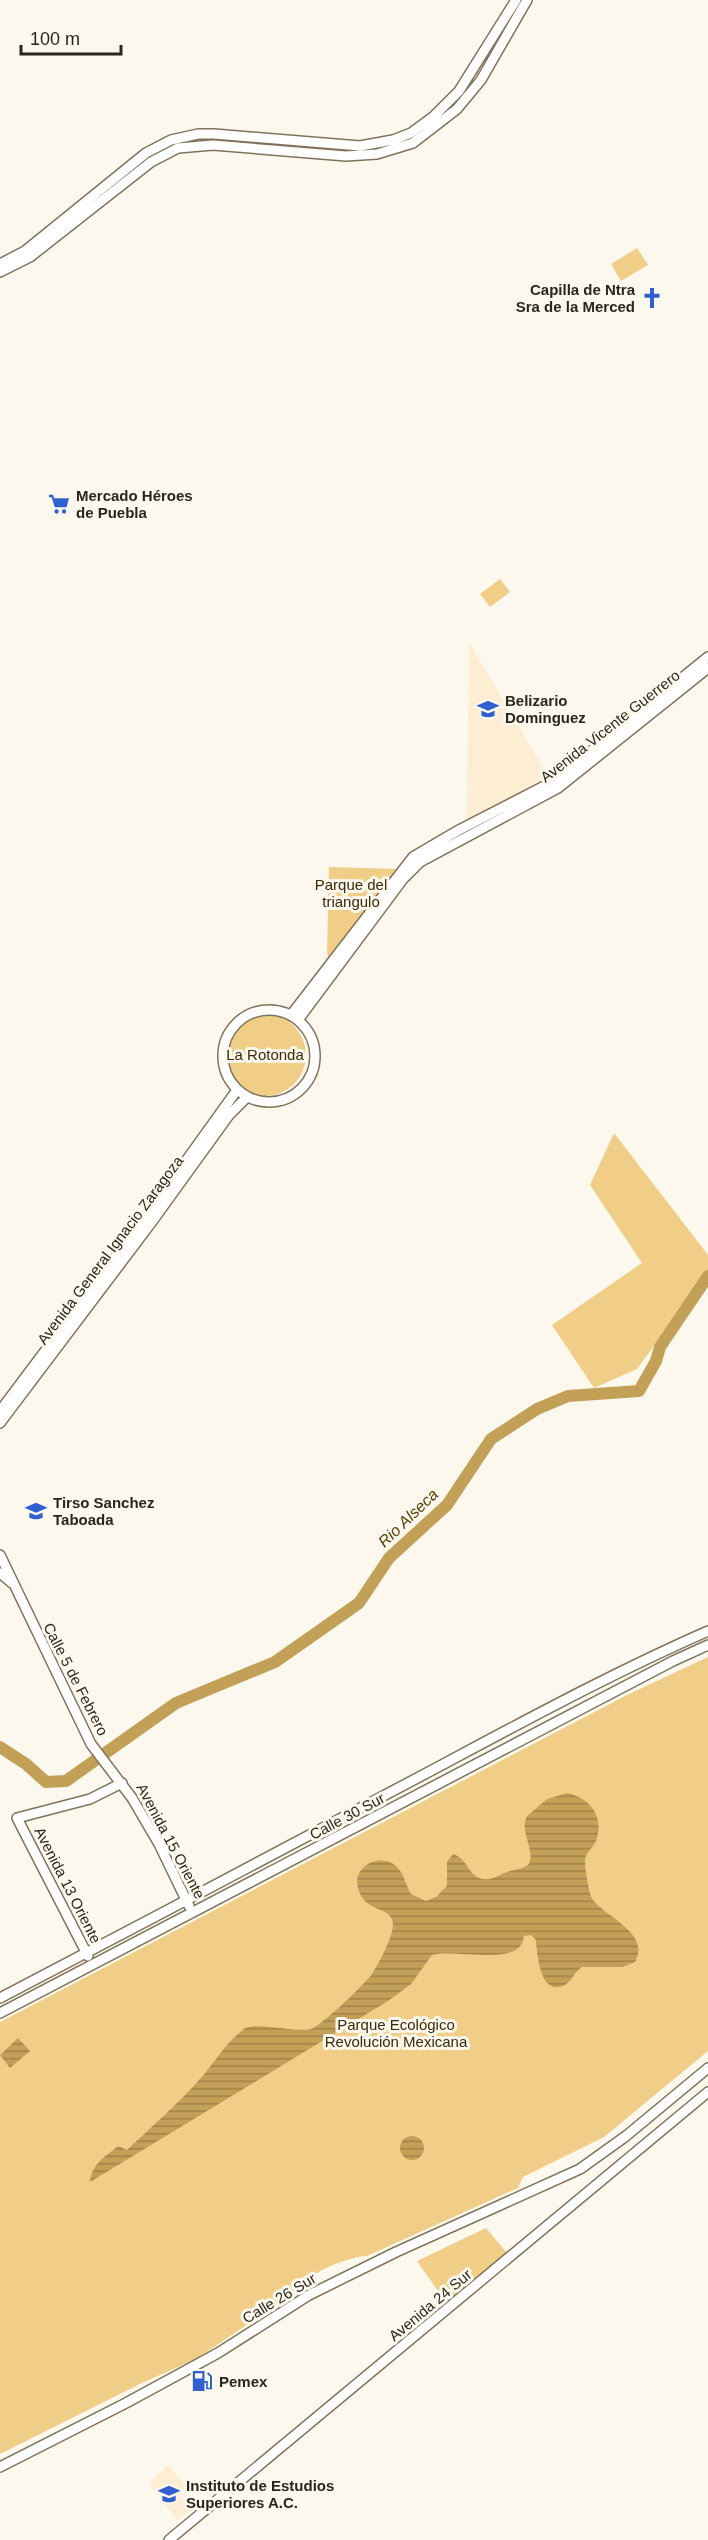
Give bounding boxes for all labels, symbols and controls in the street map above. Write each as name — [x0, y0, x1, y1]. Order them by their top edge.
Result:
scale bar — [21, 18, 122, 56]
text: 100 m — [30, 29, 80, 49]
place label: Capilla de Ntra Sra de la Merced — [516, 281, 636, 315]
church icon: Capilla de Ntra Sra de la Merced — [640, 286, 664, 310]
place label: Mercado Héroes de Puebla — [76, 487, 193, 521]
supermarket icon: Mercado Héroes de Puebla — [47, 492, 71, 516]
street label: Avenida Vicente Guerrero — [537, 666, 683, 786]
place label: Belizario Dominguez — [505, 692, 586, 726]
school or university icon: Belizario Dominguez — [476, 697, 500, 721]
park label: Parque del triangulo — [315, 876, 387, 910]
park label: La Rotonda — [226, 1046, 304, 1063]
street label: Avenida General Ignacio Zaragoza — [34, 1152, 187, 1348]
water label: Rio Alseca — [375, 1485, 441, 1550]
place label: Tirso Sanchez Taboada — [53, 1494, 154, 1528]
school or university icon: Tirso Sanchez Taboada — [24, 1499, 48, 1523]
street label: Calle 5 de Febrero — [40, 1620, 112, 1738]
street label: Avenida 15 Oriente — [133, 1780, 209, 1902]
street label: Calle 30 Sur — [307, 1789, 387, 1843]
street label: Avenida 13 Oriente — [31, 1824, 105, 1946]
park label: Parque Ecológico Revolución Mexicana — [325, 2016, 468, 2050]
street label: Avenida 24 Sur — [385, 2266, 475, 2344]
street label: Calle 26 Sur — [239, 2269, 319, 2327]
fuel station icon: Pemex — [190, 2369, 214, 2393]
place label: Pemex — [219, 2373, 268, 2390]
place label: Instituto de Estudios Superiores A.C. — [186, 2477, 334, 2511]
school or university icon: Instituto de Estudios Superiores A.C. — [157, 2482, 181, 2506]

